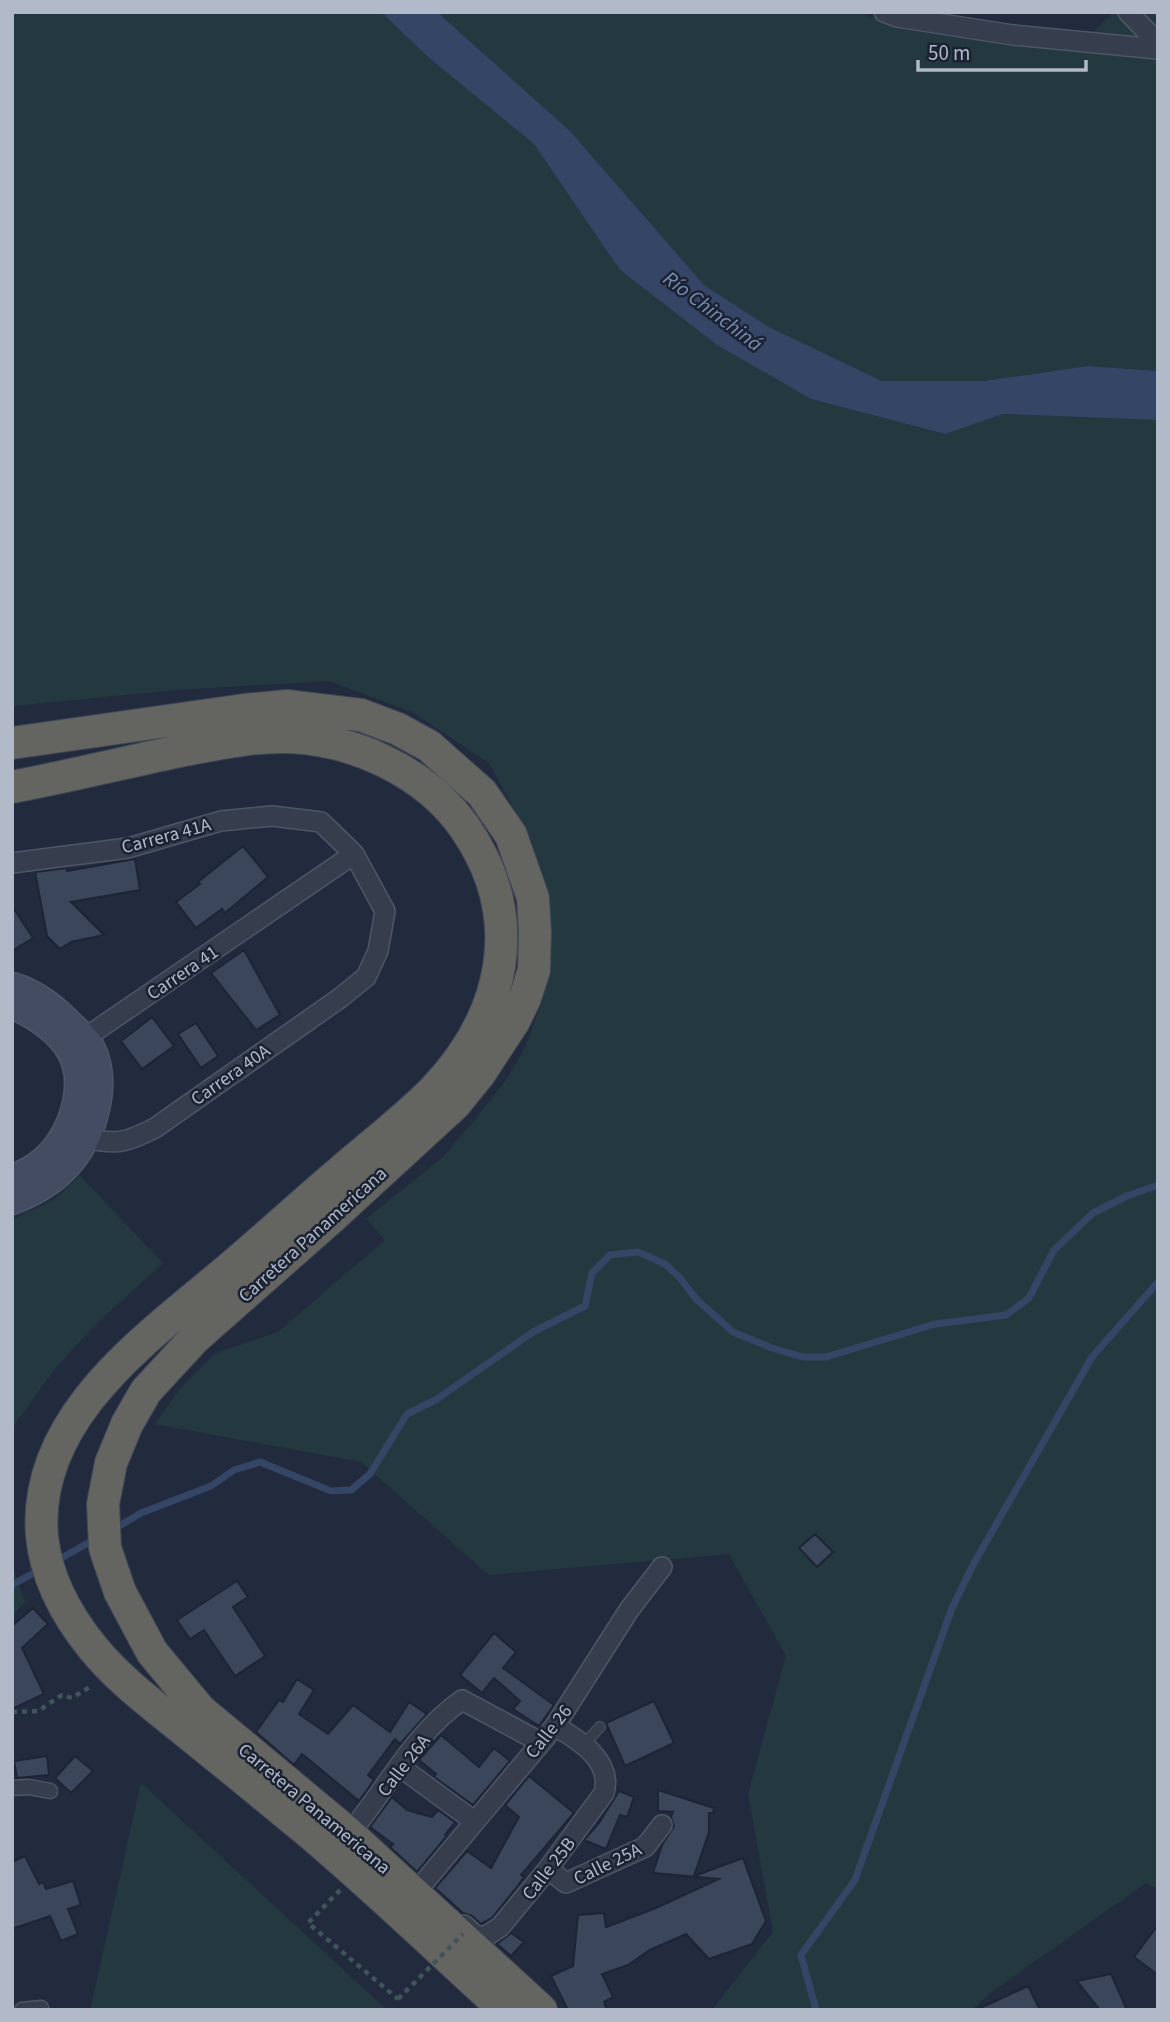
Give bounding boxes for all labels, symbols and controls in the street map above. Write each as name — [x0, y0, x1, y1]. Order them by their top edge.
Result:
scale bar — [918, 28, 1086, 72]
text: 50 m — [928, 38, 970, 68]
water label: Río Chinchiná — [657, 264, 769, 358]
street label: Carrera 41A — [119, 811, 215, 861]
street label: Carrera 41 — [142, 939, 224, 1007]
street label: Carrera 40A — [186, 1038, 277, 1113]
street label: Carretera Panamericana — [233, 1161, 393, 1309]
street label: Calle 26 — [519, 1699, 579, 1765]
street label: Calle 26A — [371, 1728, 438, 1803]
street label: Carretera Panamericana — [232, 1737, 396, 1881]
street label: Calle 25B — [516, 1832, 582, 1906]
street label: Calle 25A — [569, 1836, 647, 1892]

